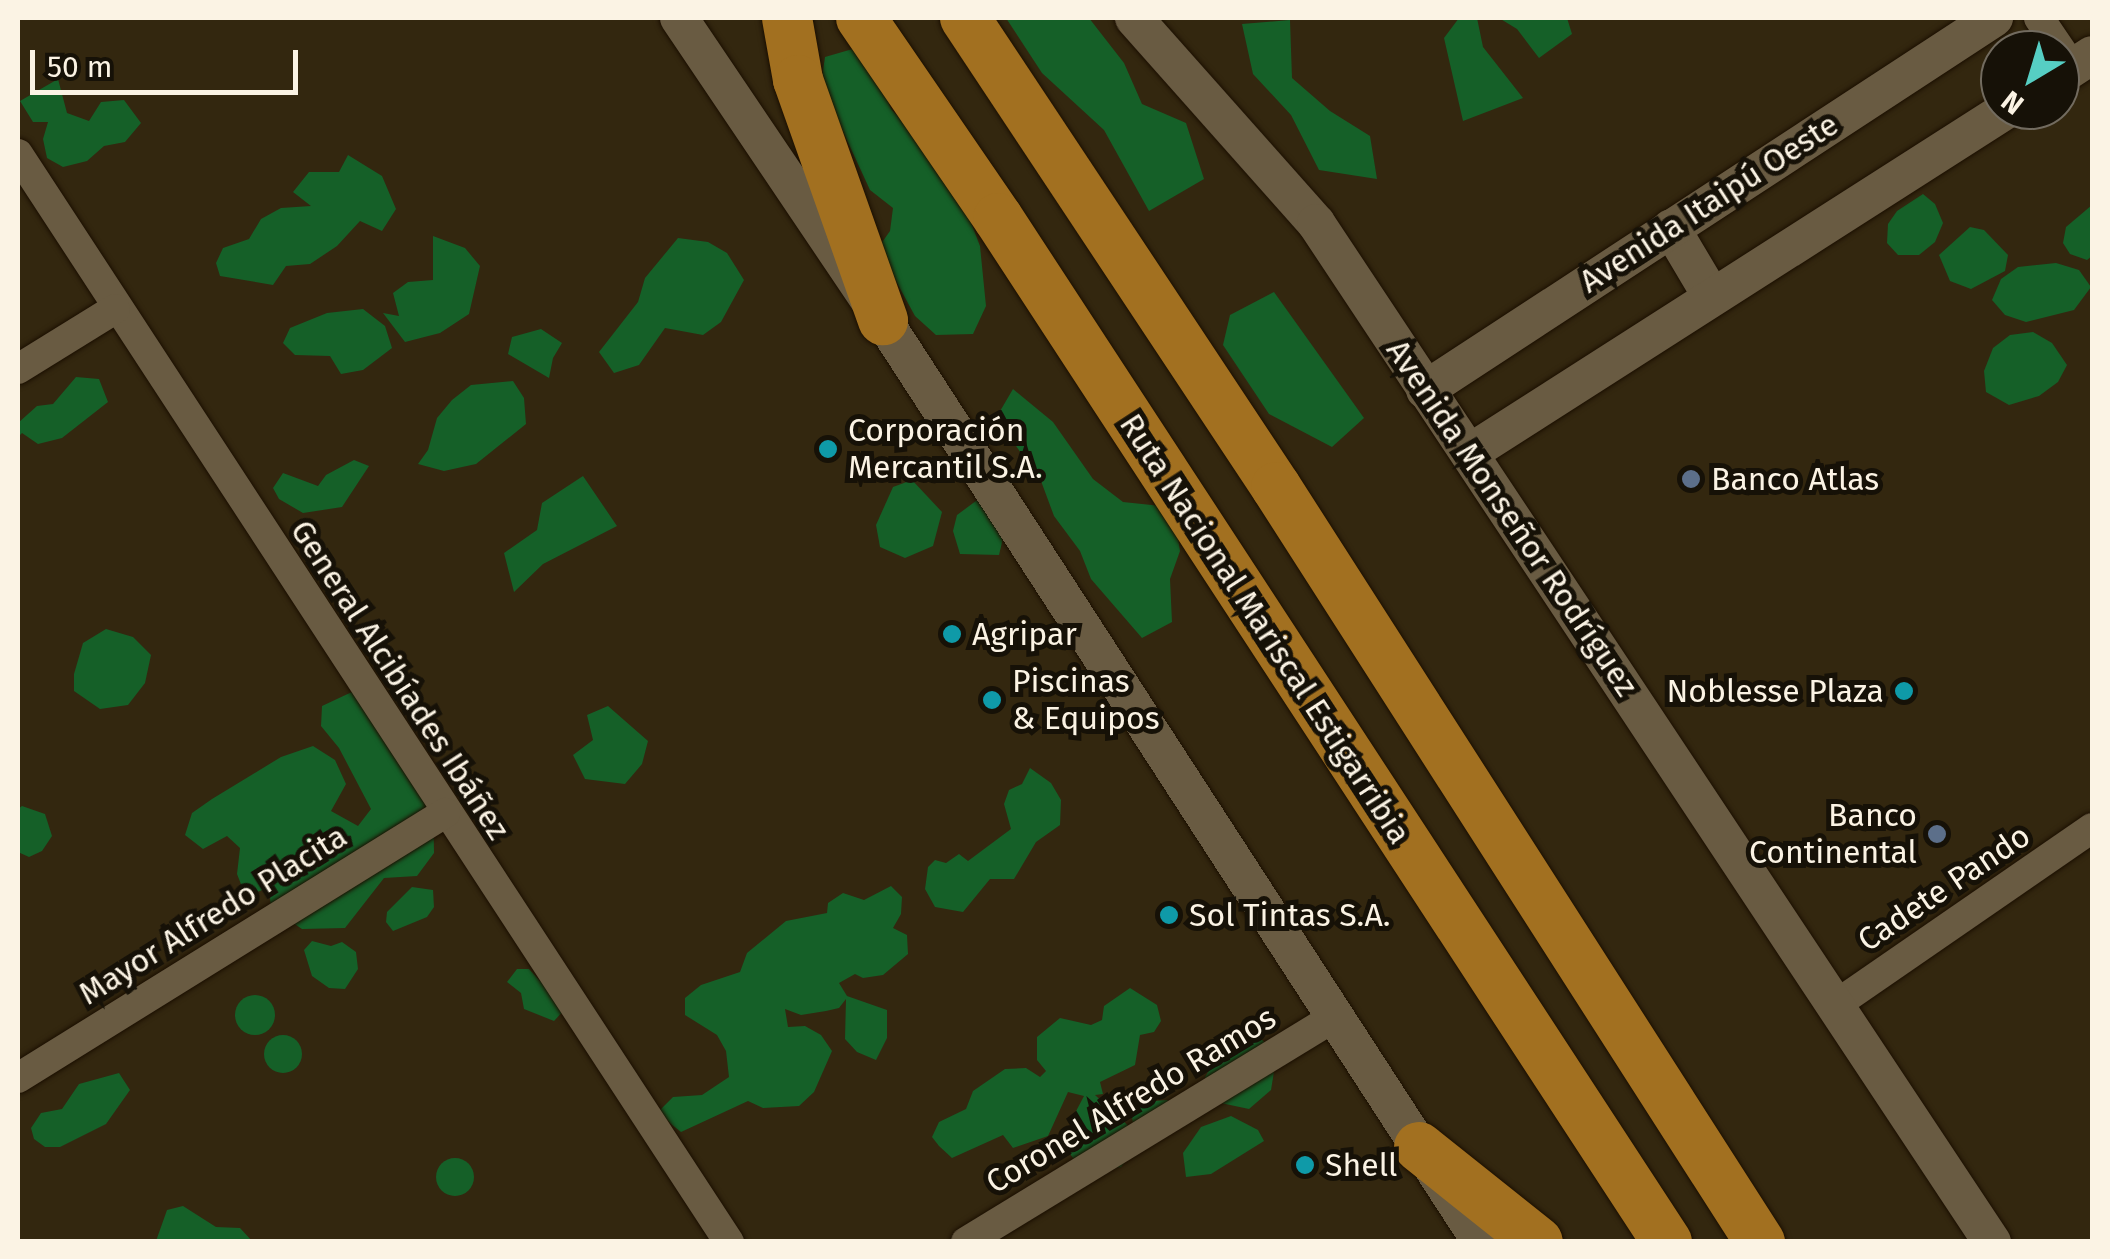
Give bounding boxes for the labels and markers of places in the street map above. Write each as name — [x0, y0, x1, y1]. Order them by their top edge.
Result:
place label: Corporación Mercantil S.A. — [848, 412, 1043, 487]
marker: Corporación Mercantil S.A. — [817, 438, 839, 460]
place label: Banco Atlas — [1711, 460, 1879, 498]
marker: Banco Atlas — [1680, 468, 1702, 490]
place label: Agripar — [972, 615, 1077, 653]
marker: Agripar — [941, 623, 963, 645]
place label: Piscinas & Equipos — [1012, 663, 1160, 738]
place label: Noblesse Plaza — [1666, 672, 1884, 710]
marker: Noblesse Plaza — [1893, 680, 1915, 702]
marker: Piscinas & Equipos — [981, 689, 1003, 711]
place label: Banco Continental — [1749, 797, 1917, 872]
marker: Banco Continental — [1926, 823, 1948, 845]
place label: Sol Tintas S.A. — [1189, 896, 1391, 934]
marker: Sol Tintas S.A. — [1158, 904, 1180, 926]
place label: Shell — [1325, 1146, 1397, 1184]
marker: Shell — [1294, 1154, 1316, 1176]

